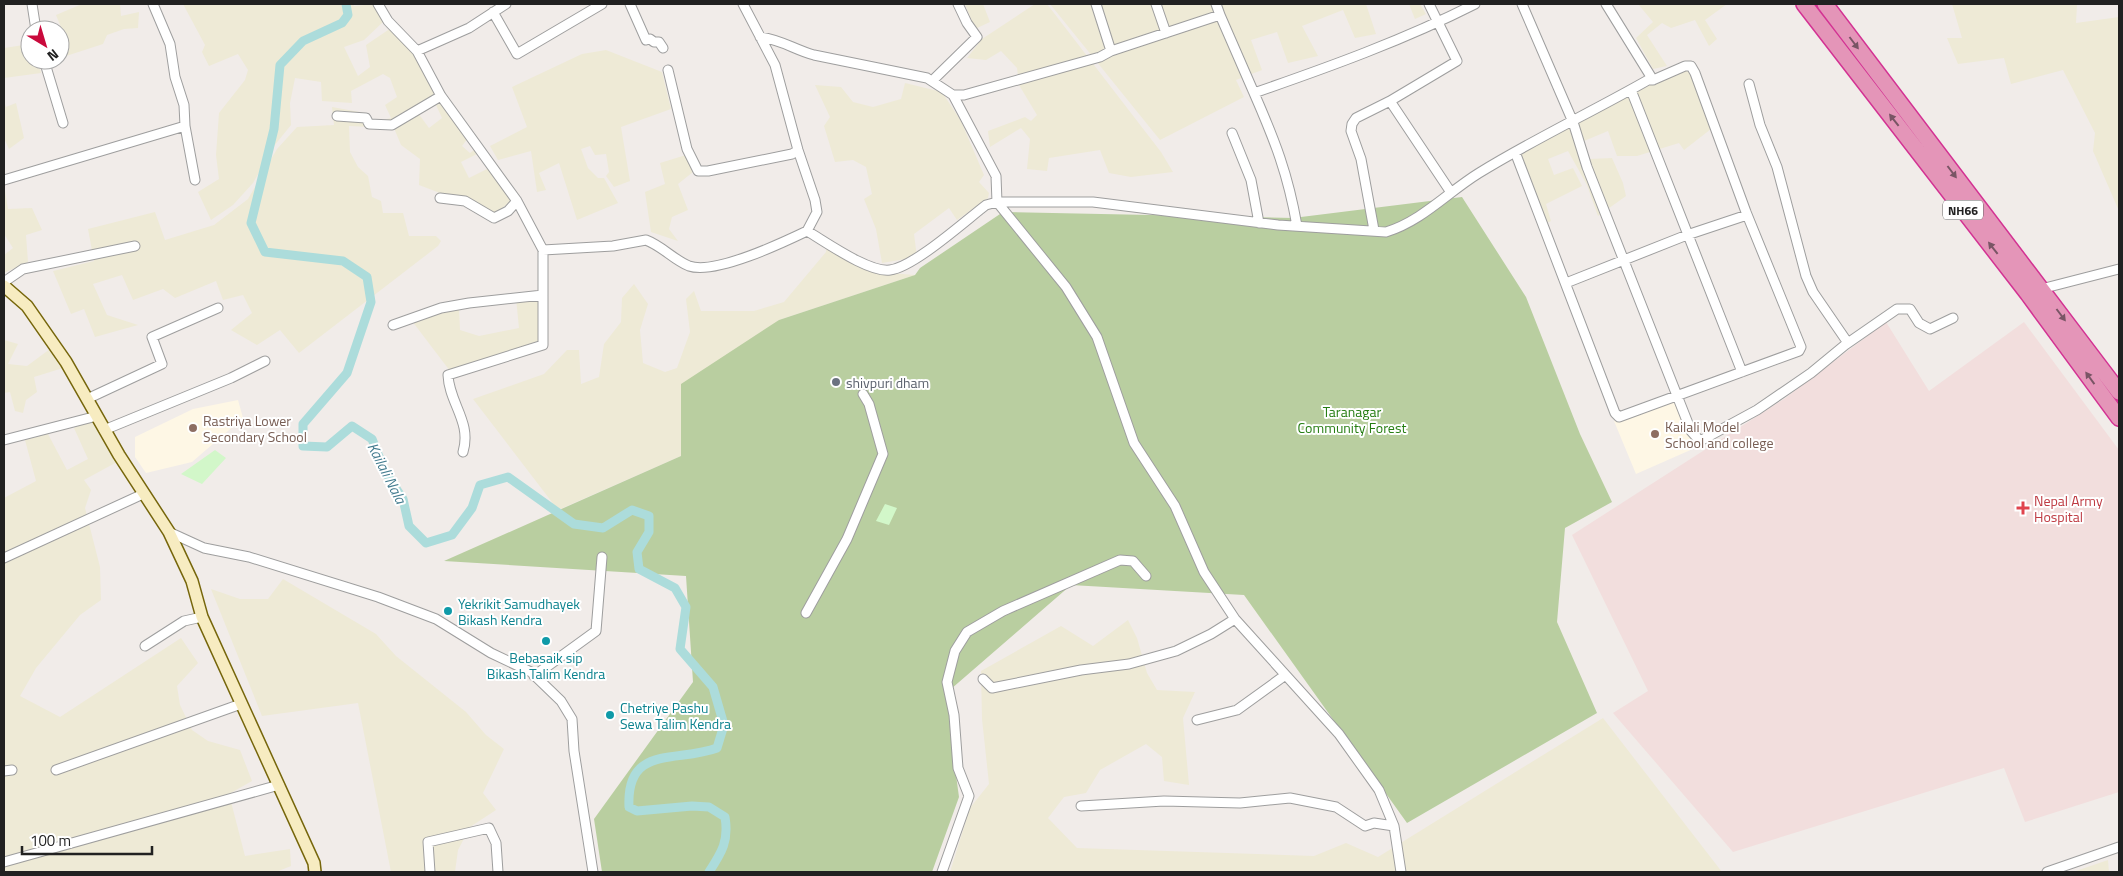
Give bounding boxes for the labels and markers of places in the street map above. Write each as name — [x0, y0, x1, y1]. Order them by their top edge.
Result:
place label: shivpuri dham — [846, 372, 929, 393]
marker: shivpuri dham — [830, 376, 842, 388]
place label: Rastriya Lower Secondary School — [203, 410, 307, 447]
place label: Kailali Model School and college — [1665, 416, 1774, 453]
marker: Rastriya Lower Secondary School — [187, 422, 199, 434]
marker: Kailali Model School and college — [1649, 428, 1661, 440]
place label: Nepal Army Hospital — [2034, 490, 2103, 527]
marker: Nepal Army Hospital — [2016, 501, 2030, 515]
place label: Yekrikit Samudhayek Bikash Kendra — [458, 593, 580, 630]
marker: Yekrikit Samudhayek Bikash Kendra — [442, 605, 454, 617]
marker: Bebasaik sip Bikash Talim Kendra — [540, 635, 552, 647]
place label: Bebasaik sip Bikash Talim Kendra — [487, 647, 605, 684]
place label: Chetriye Pashu Sewa Talim Kendra — [620, 697, 731, 734]
marker: Chetriye Pashu Sewa Talim Kendra — [604, 709, 616, 721]

